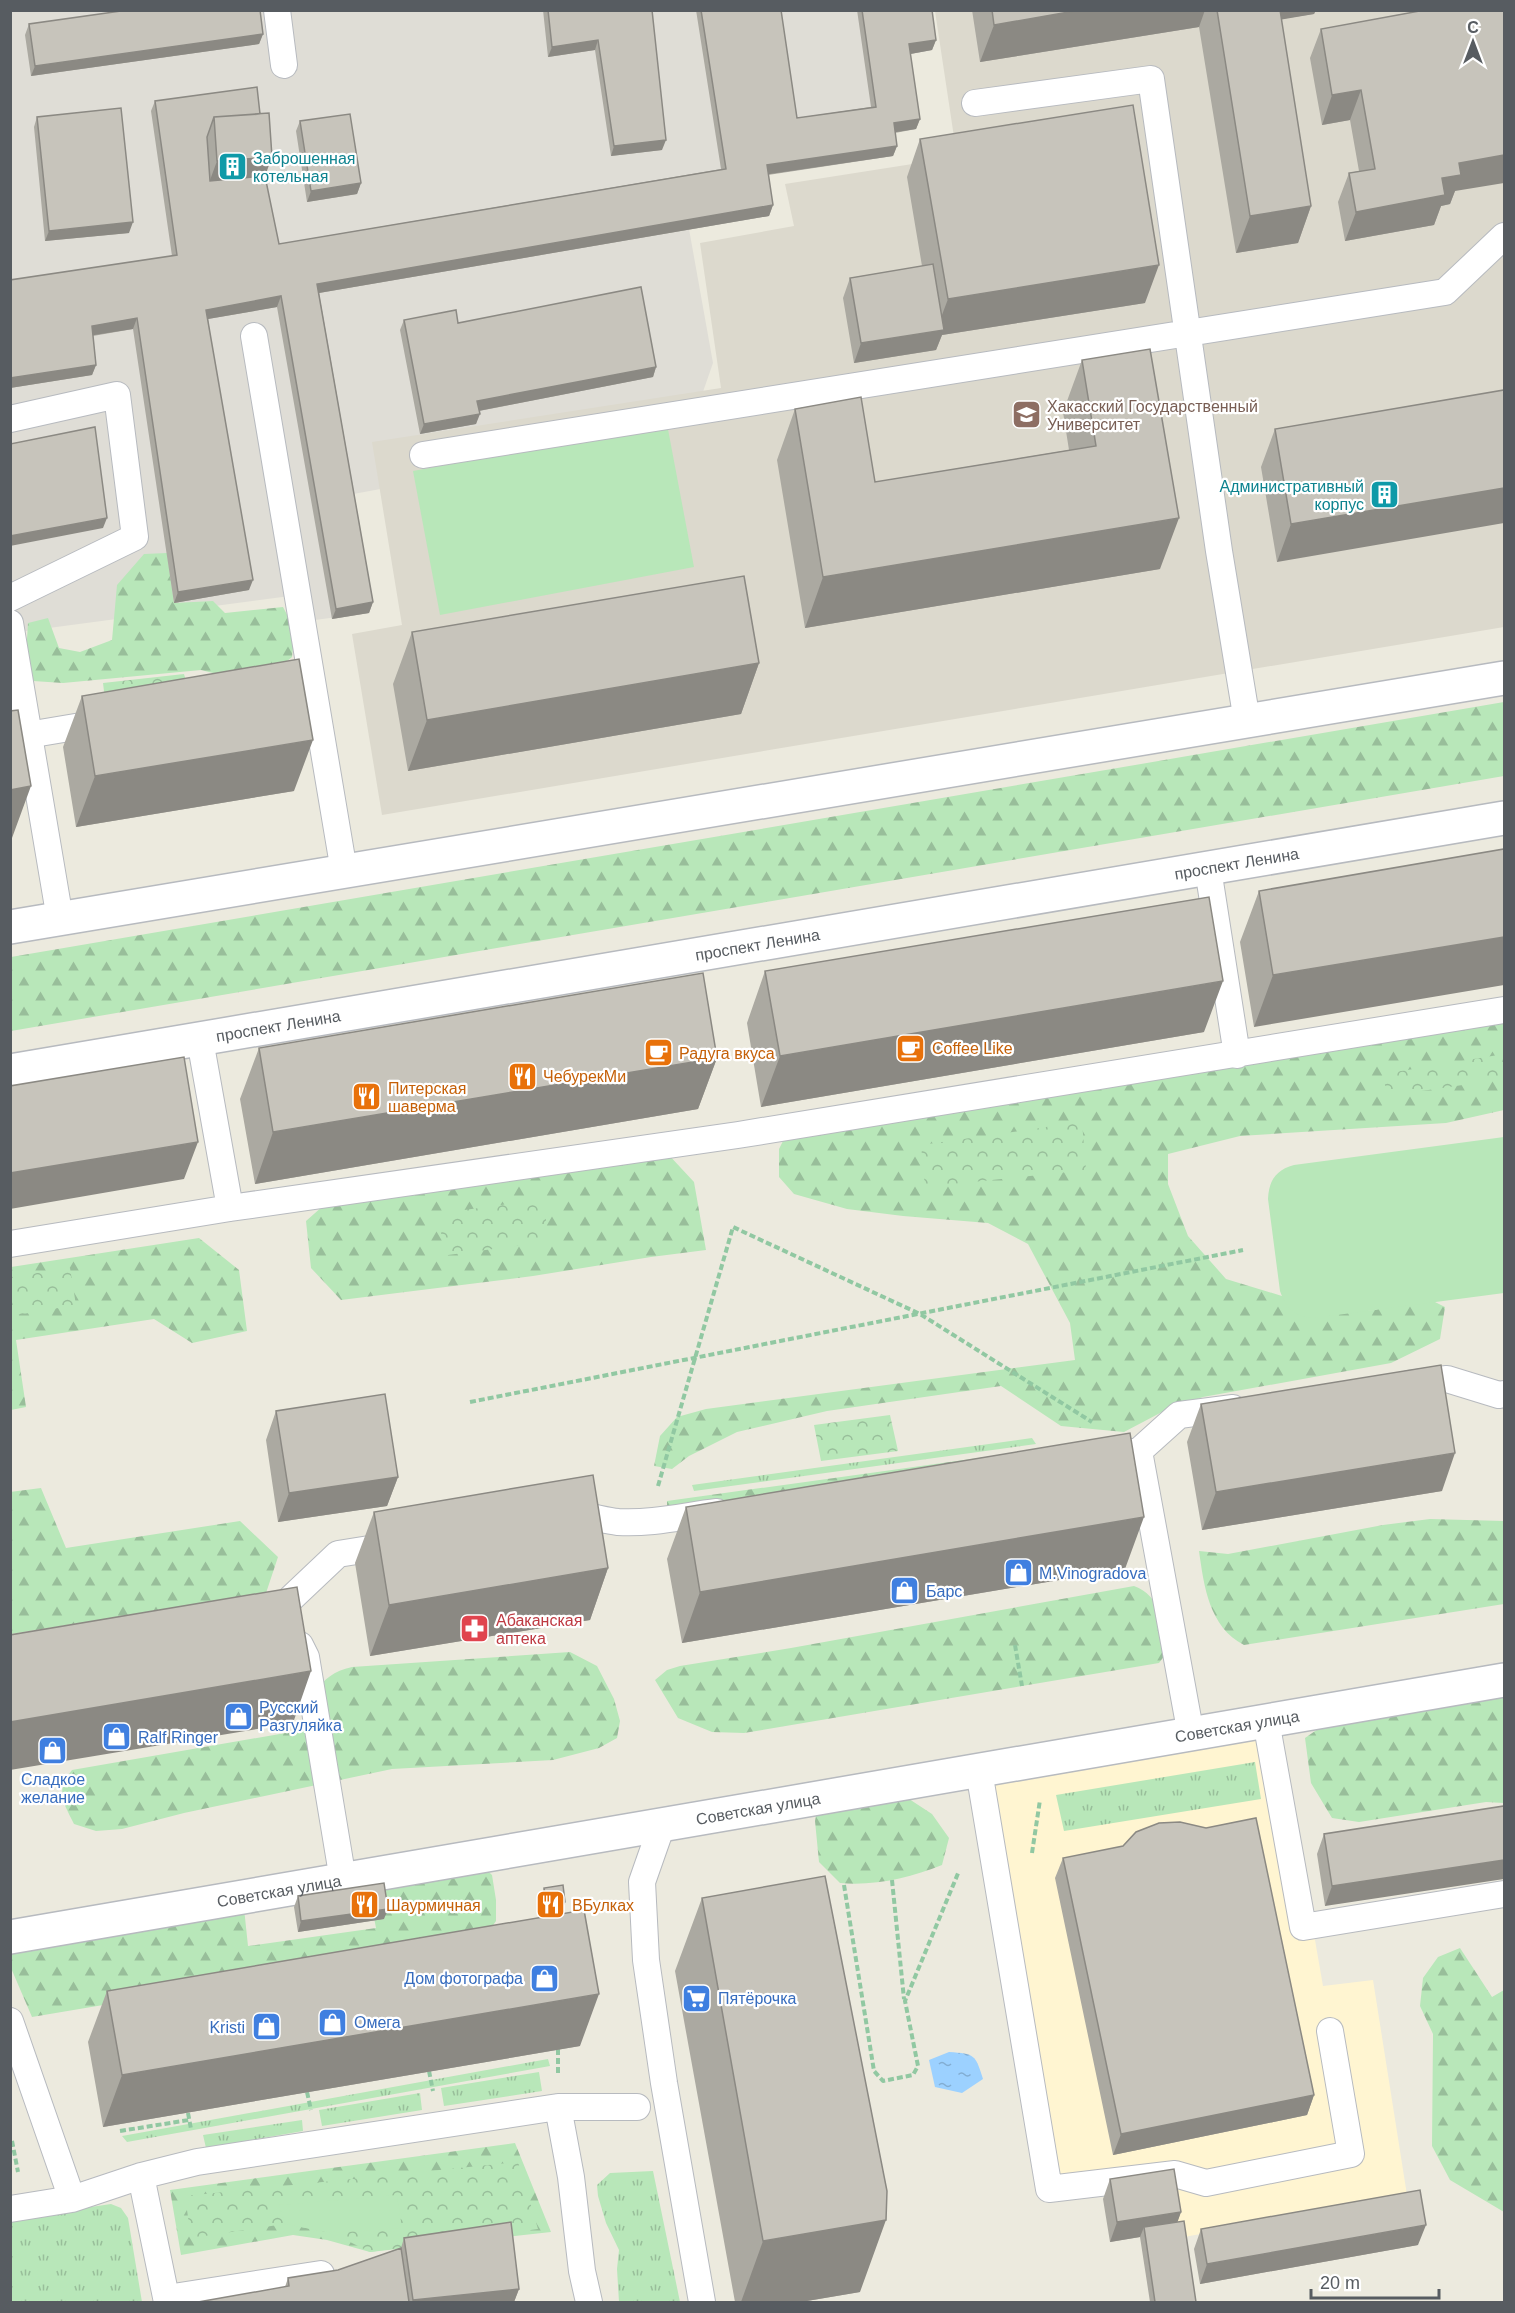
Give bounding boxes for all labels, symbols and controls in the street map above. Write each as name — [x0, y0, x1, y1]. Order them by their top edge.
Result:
north arrow — [1443, 12, 1503, 72]
text: С — [1467, 19, 1479, 36]
place label: Заброшенная котельная — [253, 150, 356, 185]
building icon: Заброшенная котельная — [216, 151, 248, 183]
place label: Хакасский Государственный Университет — [1047, 398, 1258, 433]
school or university icon: Хакасский Государственный Университет — [1010, 399, 1042, 431]
place label: Административный корпус — [1219, 478, 1364, 513]
building icon: Административный корпус — [1369, 479, 1401, 511]
street label: проспект Ленина — [1173, 844, 1300, 882]
street label: проспект Ленина — [694, 926, 821, 963]
street label: проспект Ленина — [215, 1007, 342, 1044]
cafe icon: Coffee Like — [895, 1032, 927, 1064]
cafe icon: Радуга вкуса — [642, 1037, 674, 1069]
place label: Coffee Like — [932, 1040, 1013, 1057]
place label: Радуга вкуса — [679, 1045, 775, 1062]
restaurant icon: ЧебурекМи — [506, 1060, 538, 1092]
place label: ЧебурекМи — [543, 1068, 626, 1085]
place label: Питерская шаверма — [388, 1080, 466, 1115]
restaurant icon: Питерская шаверма — [351, 1081, 383, 1113]
shop icon: M.Vinogradova — [1002, 1557, 1034, 1589]
place label: M.Vinogradova — [1039, 1565, 1146, 1582]
shop icon: Барс — [889, 1575, 921, 1607]
place label: Барс — [926, 1583, 962, 1600]
place label: Абаканская аптека — [496, 1612, 582, 1647]
pharmacy icon: Абаканская аптека — [459, 1613, 491, 1645]
place label: Русский Разгуляйка — [259, 1699, 342, 1734]
shop icon: Русский Разгуляйка — [222, 1700, 254, 1732]
street label: Советская улица — [1174, 1707, 1300, 1745]
shop icon: Ralf Ringer — [101, 1721, 133, 1753]
place label: Ralf Ringer — [138, 1729, 219, 1746]
shop icon: Сладкое желание — [37, 1735, 69, 1767]
place label: Сладкое желание — [21, 1771, 85, 1806]
street label: Советская улица — [695, 1789, 822, 1827]
street label: Советская улица — [216, 1872, 343, 1910]
restaurant icon: Шаурмичная — [349, 1889, 381, 1921]
restaurant icon: ВБулках — [535, 1889, 567, 1921]
place label: Шаурмичная — [386, 1897, 481, 1914]
place label: ВБулках — [572, 1897, 634, 1914]
shop icon: Дом фотографа — [528, 1962, 560, 1994]
place label: Дом фотографа — [404, 1970, 523, 1987]
supermarket icon: Пятёрочка — [681, 1982, 713, 2014]
place label: Пятёрочка — [718, 1990, 797, 2007]
shop icon: Омега — [317, 2006, 349, 2038]
shop icon: Kristi — [250, 2011, 282, 2043]
place label: Омега — [354, 2014, 401, 2031]
place label: Kristi — [209, 2019, 245, 2036]
scale bar — [1311, 2262, 1438, 2300]
text: 20 m — [1320, 2273, 1360, 2293]

